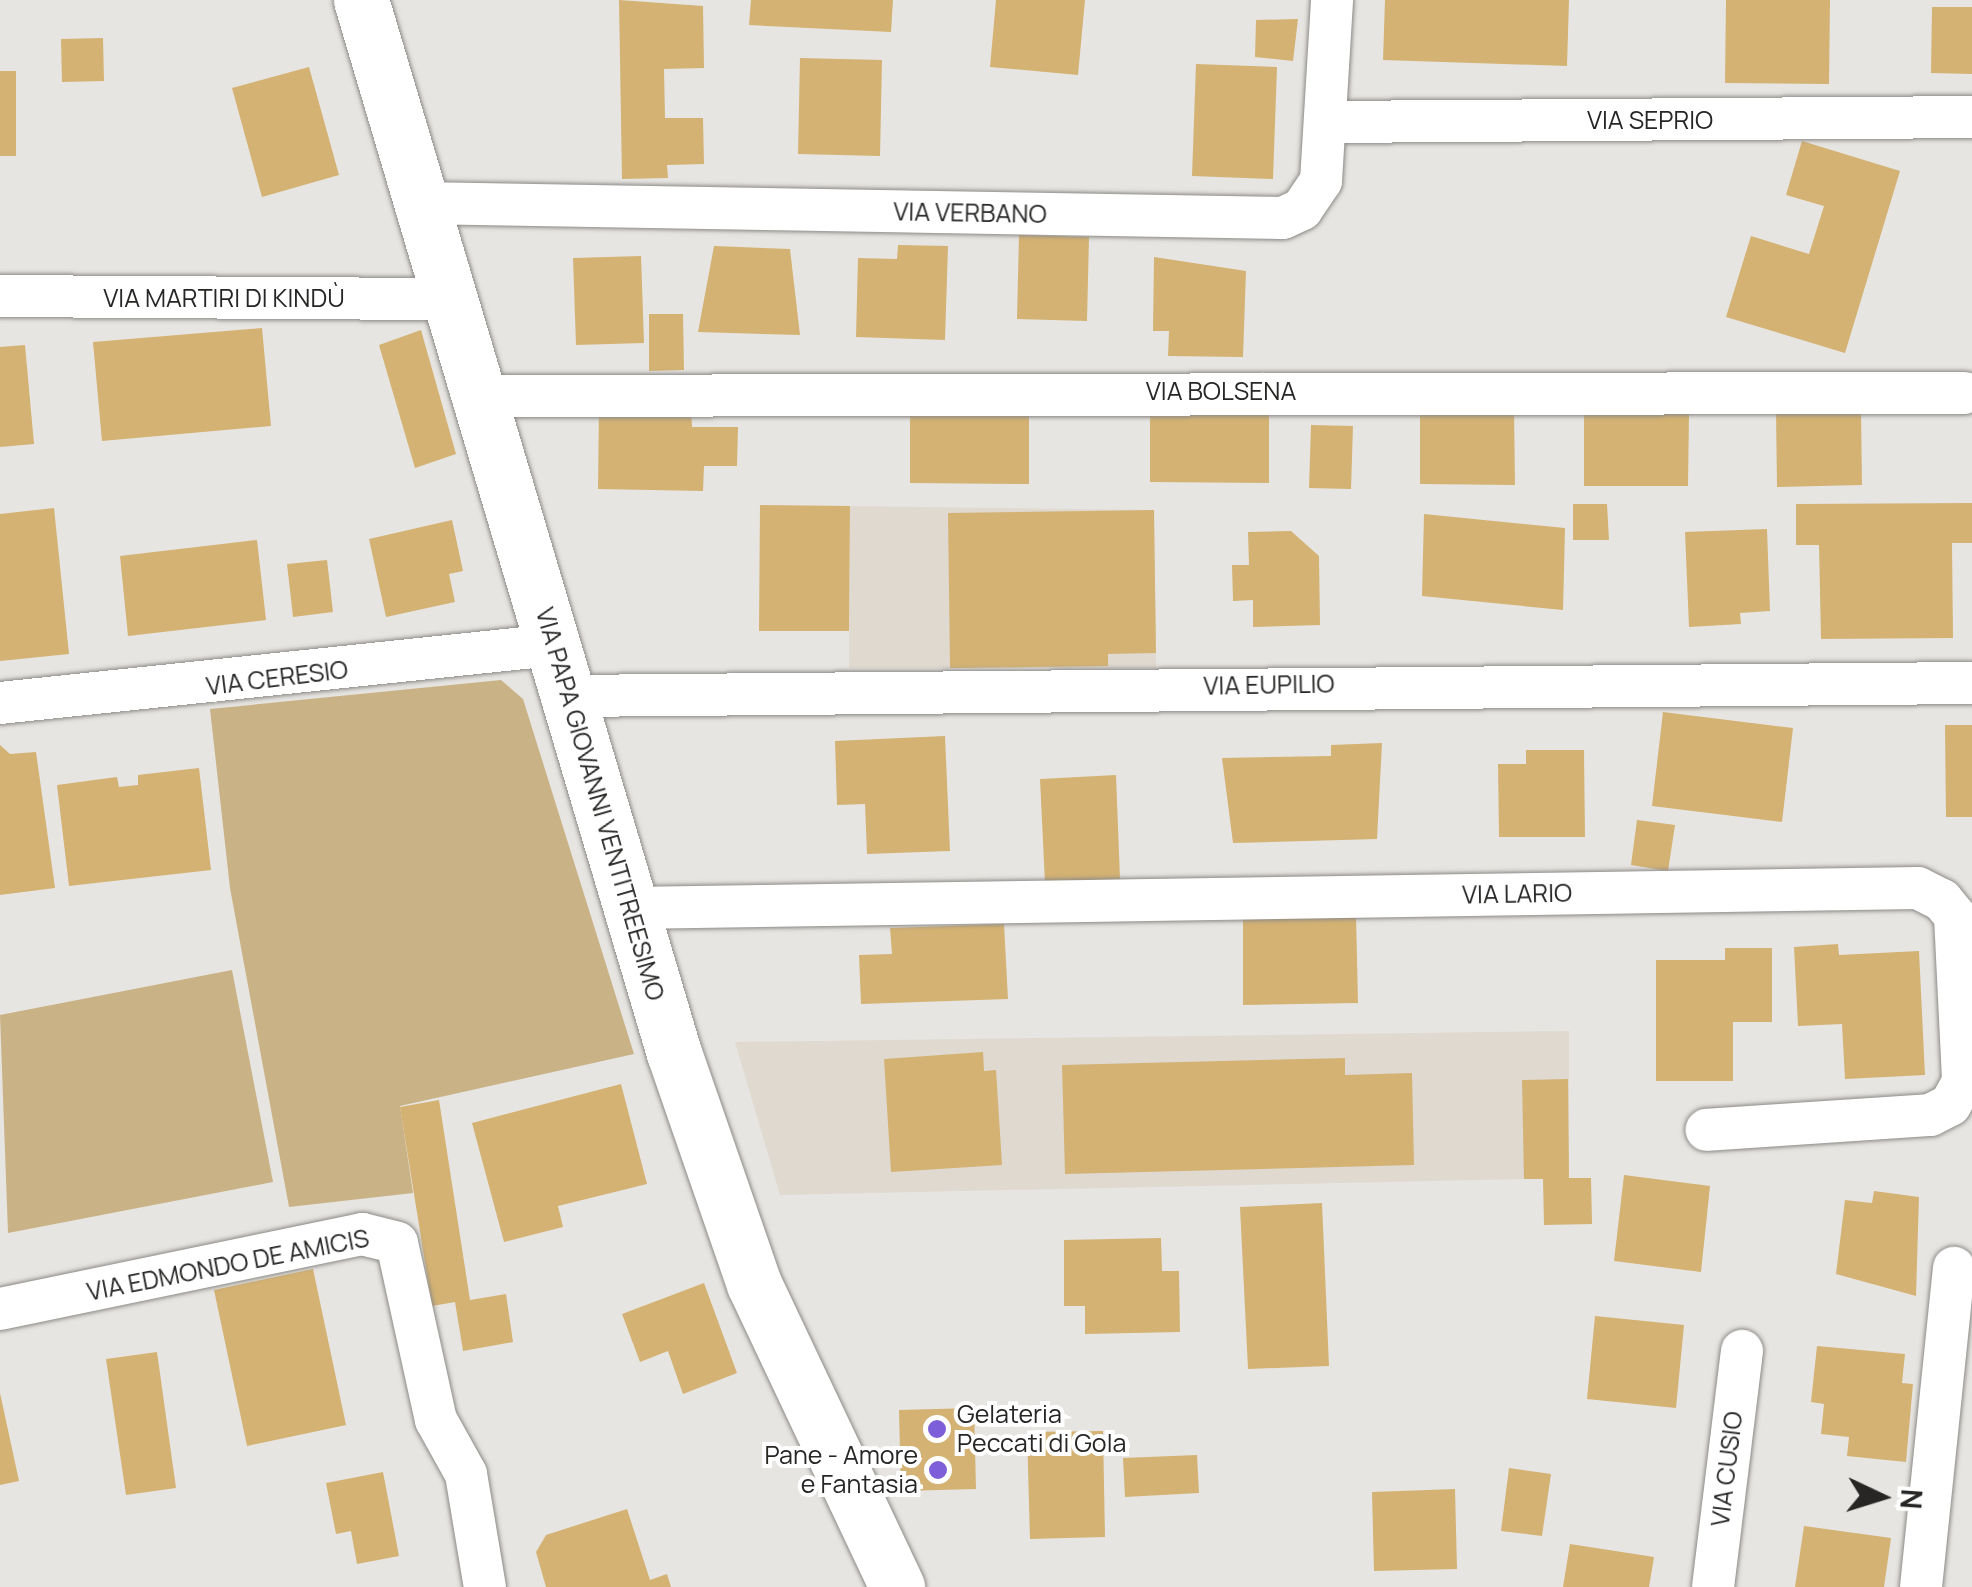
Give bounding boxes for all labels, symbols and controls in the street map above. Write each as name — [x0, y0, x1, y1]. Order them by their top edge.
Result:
street label: VIA SEPRIO — [1587, 105, 1713, 135]
street label: VIA VERBANO — [893, 197, 1047, 229]
street label: VIA MARTIRI DI KINDÙ — [103, 283, 345, 313]
street label: VIA BOLSENA — [1146, 376, 1296, 406]
street label: VIA PAPA GIOVANNI VENTITREESIMO — [529, 604, 671, 1004]
street label: VIA CERESIO — [204, 654, 350, 702]
street label: VIA EUPILIO — [1203, 669, 1335, 701]
street label: VIA LARIO — [1462, 878, 1572, 910]
street label: VIA EDMONDO DE AMICIS — [84, 1223, 372, 1307]
place label: Gelateria Peccati di Gola — [957, 1400, 1126, 1459]
street label: VIA CUSIO — [1705, 1410, 1749, 1528]
marker: Gelateria Peccati di Gola — [926, 1418, 948, 1440]
place label: Pane - Amore e Fantasia — [765, 1441, 918, 1500]
north arrow — [1832, 1447, 1932, 1547]
marker: Pane - Amore e Fantasia — [927, 1459, 949, 1481]
text: N — [1892, 1488, 1932, 1510]

